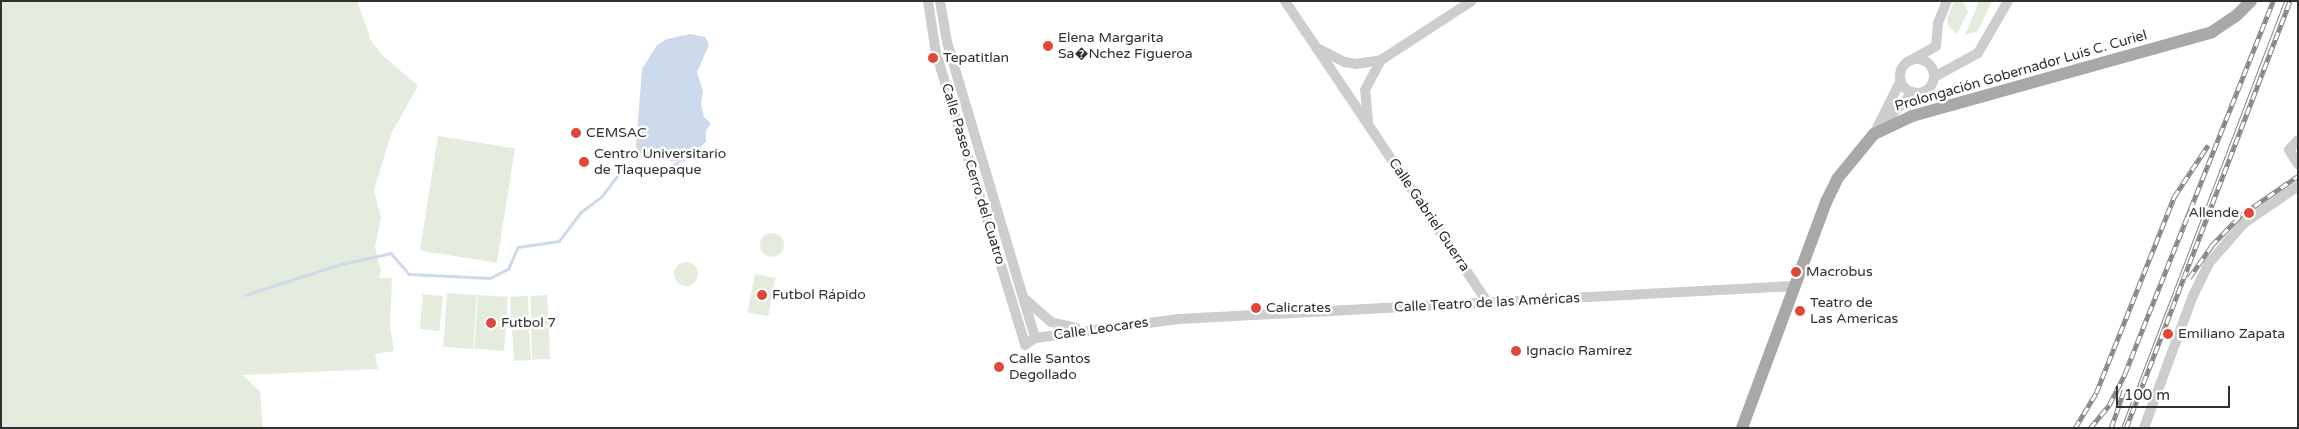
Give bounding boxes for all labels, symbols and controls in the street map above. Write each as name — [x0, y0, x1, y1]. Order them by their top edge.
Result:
street label: Prolongación Gobernador Luis C. Curiel — [1893, 27, 2149, 115]
place label: Elena Margarita Sa�Nchez Figueroa — [1058, 30, 1193, 62]
marker: Elena Margarita Sa�Nchez Figueroa — [1042, 40, 1054, 52]
place label: Tepatitlan — [943, 50, 1009, 66]
marker: Tepatitlan — [927, 52, 939, 64]
street label: Calle Paseo Cerro del Cuatro — [937, 81, 1009, 267]
place label: CEMSAC — [586, 125, 647, 141]
marker: CEMSAC — [570, 127, 582, 139]
place label: Centro Universitario de Tlaquepaque — [594, 146, 726, 178]
street label: Calle Gabriel Guerra — [1385, 155, 1473, 275]
marker: Centro Universitario de Tlaquepaque — [578, 156, 590, 168]
place label: Allende — [2188, 205, 2239, 221]
marker: Allende — [2243, 207, 2255, 219]
place label: Macrobus — [1806, 264, 1873, 280]
marker: Macrobus — [1790, 266, 1802, 278]
place label: Futbol Rápido — [772, 287, 866, 303]
marker: Futbol Rápido — [756, 289, 768, 301]
street label: Calle Teatro de las Américas — [1394, 290, 1580, 316]
place label: Teatro de Las Americas — [1810, 295, 1898, 328]
place label: Calicrates — [1266, 300, 1331, 316]
marker: Calicrates — [1250, 302, 1262, 314]
marker: Teatro de Las Americas — [1794, 305, 1806, 317]
street label: Calle Leocares — [1052, 314, 1150, 344]
place label: Futbol 7 — [501, 315, 556, 331]
marker: Futbol 7 — [485, 317, 497, 329]
place label: Emiliano Zapata — [2178, 326, 2285, 342]
marker: Emiliano Zapata — [2162, 328, 2174, 340]
place label: Ignacio Ramirez — [1526, 343, 1632, 359]
marker: Ignacio Ramirez — [1510, 345, 1522, 357]
place label: Calle Santos Degollado — [1009, 351, 1090, 384]
marker: Calle Santos Degollado — [993, 361, 1005, 373]
scale bar — [2119, 376, 2233, 408]
text: 100 m — [2124, 386, 2170, 404]

